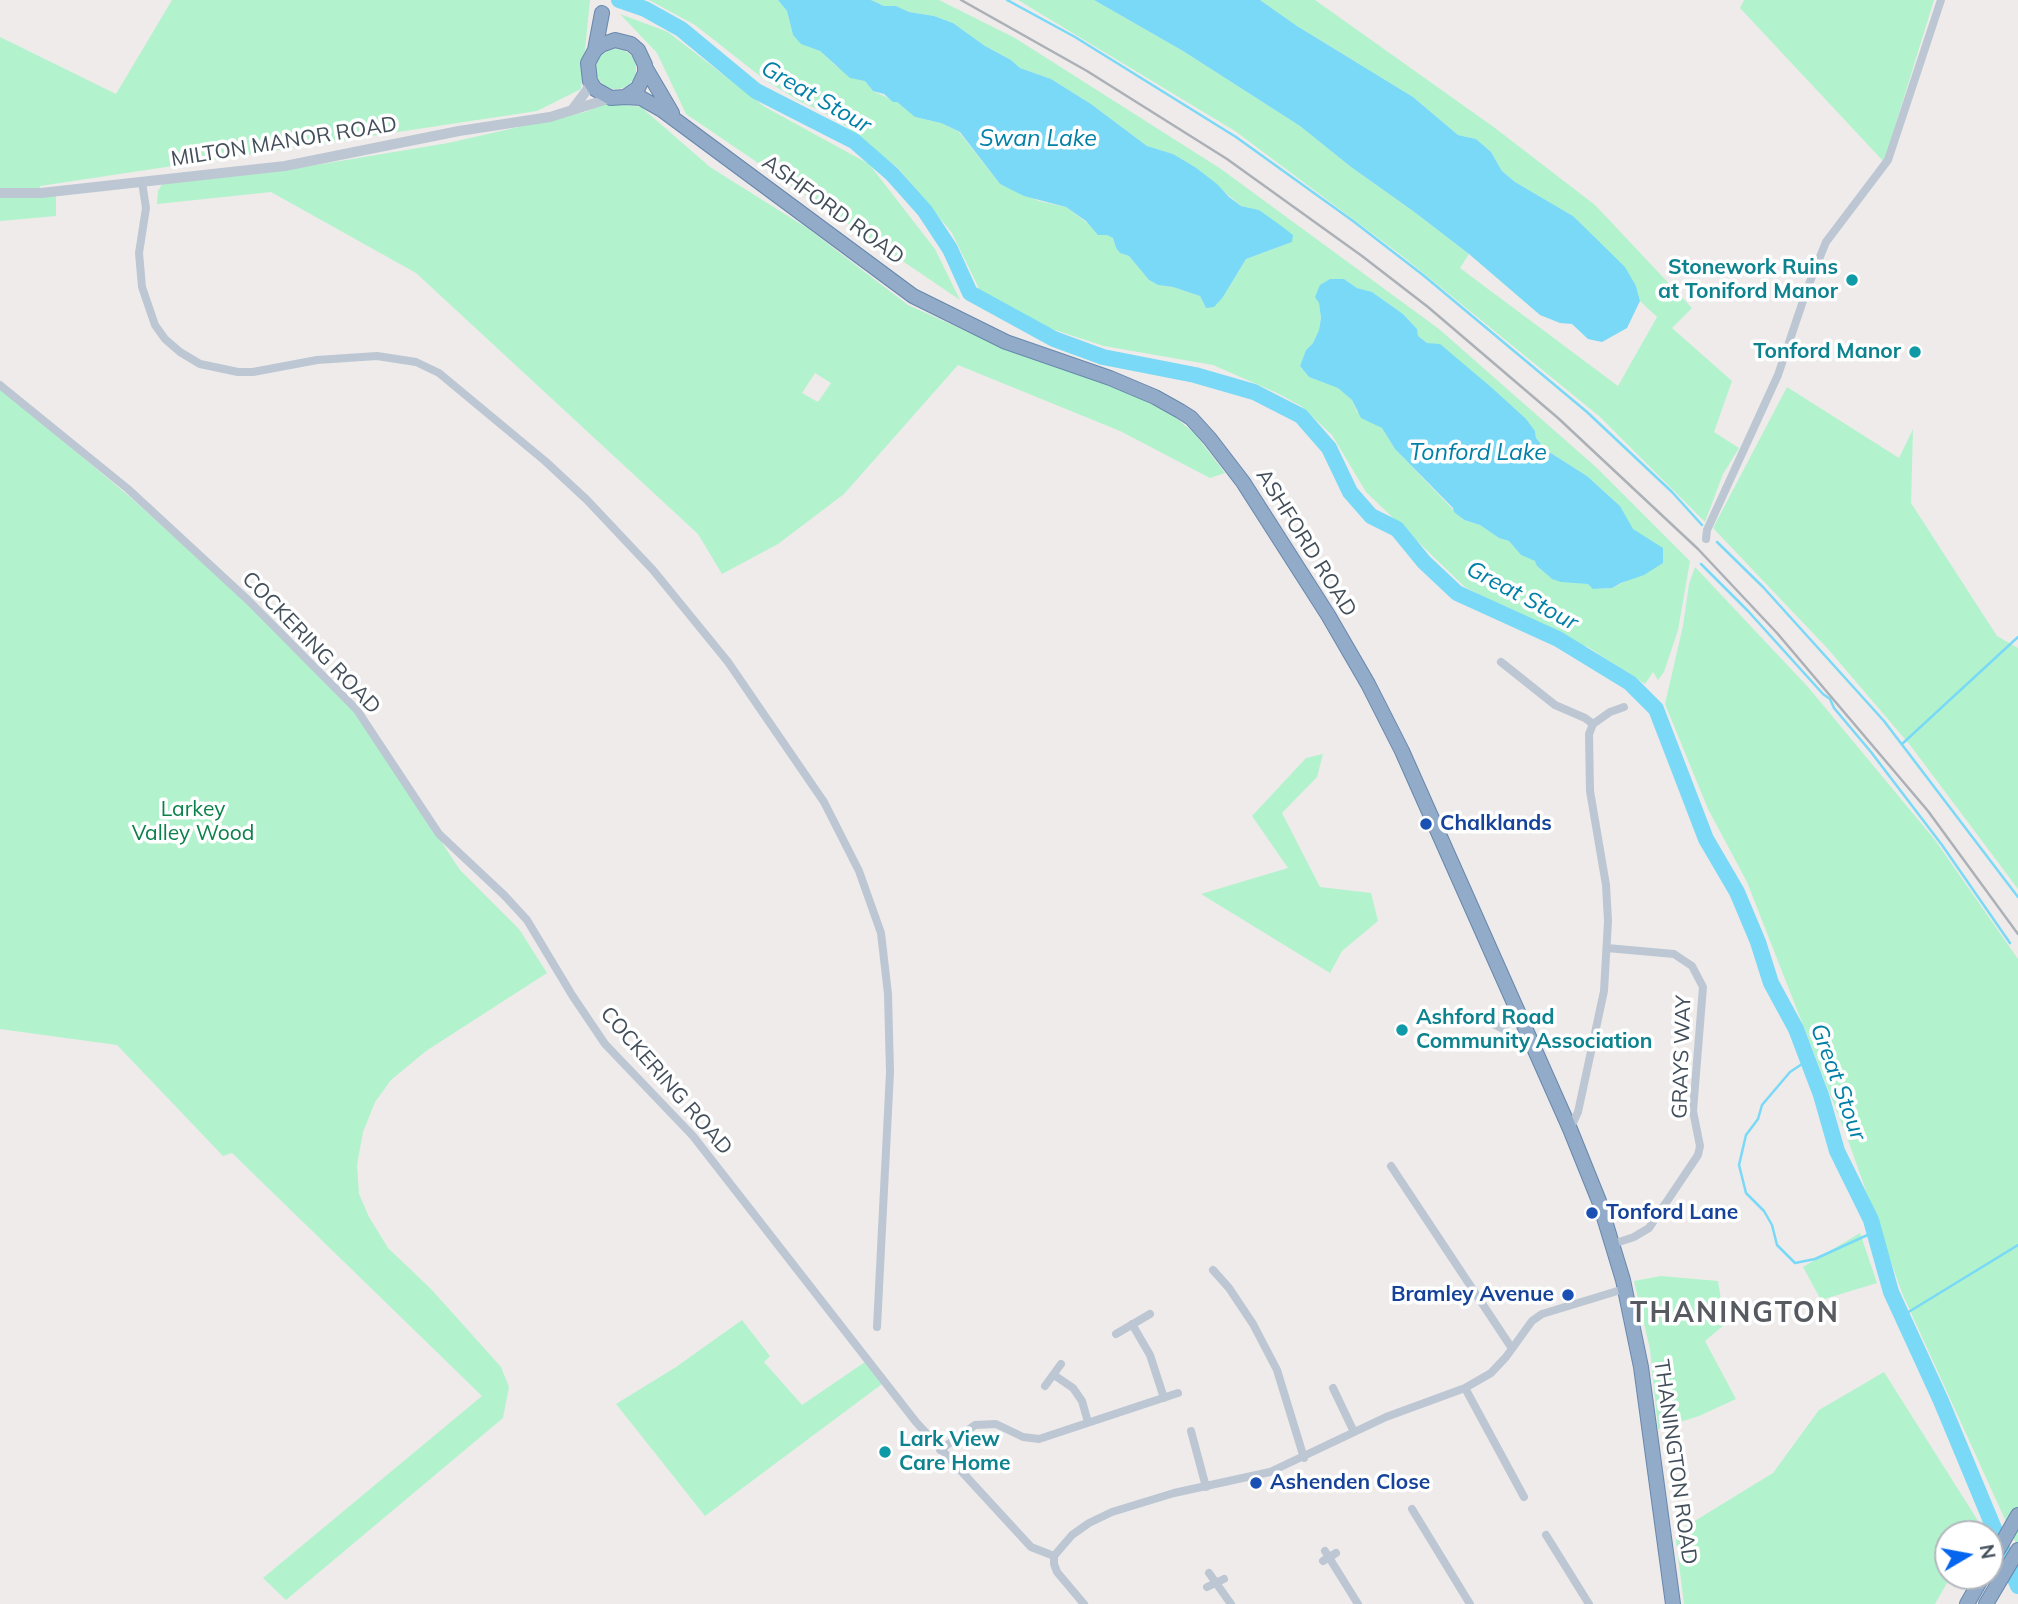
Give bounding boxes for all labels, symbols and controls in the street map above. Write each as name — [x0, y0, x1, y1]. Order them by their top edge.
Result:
water label: Great Stour — [756, 54, 876, 140]
street label: MILTON MANOR ROAD — [169, 112, 399, 172]
water label: Swan Lake — [979, 125, 1097, 153]
street label: ASHFORD ROAD — [757, 150, 909, 270]
place label: Stonework Ruins at Toniford Manor — [1658, 255, 1838, 305]
marker: Stonework Ruins at Toniford Manor — [1844, 272, 1860, 288]
place label: Tonford Manor — [1753, 339, 1901, 365]
marker: Tonford Manor — [1907, 344, 1923, 360]
water label: Tonford Lake — [1409, 439, 1547, 467]
street label: ASHFORD ROAD — [1250, 465, 1362, 621]
water label: Great Stour — [1462, 555, 1582, 637]
street label: COCKERING ROAD — [237, 567, 385, 719]
park label: Larkey Valley Wood — [132, 797, 254, 847]
place label: Chalklands — [1440, 811, 1552, 837]
marker: Chalklands — [1418, 816, 1434, 832]
street label: GRAYS WAY — [1667, 995, 1697, 1119]
street label: COCKERING ROAD — [595, 1002, 737, 1160]
place label: Ashford Road Community Association — [1416, 1005, 1652, 1055]
water label: Great Stour — [1804, 1020, 1872, 1144]
marker: Ashford Road Community Association — [1394, 1022, 1410, 1038]
place label: Tonford Lane — [1606, 1200, 1738, 1226]
marker: Tonford Lane — [1584, 1205, 1600, 1221]
place label: Bramley Avenue — [1391, 1282, 1554, 1308]
marker: Bramley Avenue — [1560, 1287, 1576, 1303]
district label: THANINGTON — [1631, 1297, 1839, 1331]
street label: THANINGTON ROAD — [1648, 1358, 1702, 1566]
place label: Lark View Care Home — [899, 1427, 1010, 1477]
marker: Lark View Care Home — [877, 1444, 893, 1460]
place label: Ashenden Close — [1270, 1470, 1430, 1496]
marker: Ashenden Close — [1248, 1475, 1264, 1491]
north arrow — [1934, 1520, 2004, 1590]
text: N — [1975, 1543, 2001, 1561]

